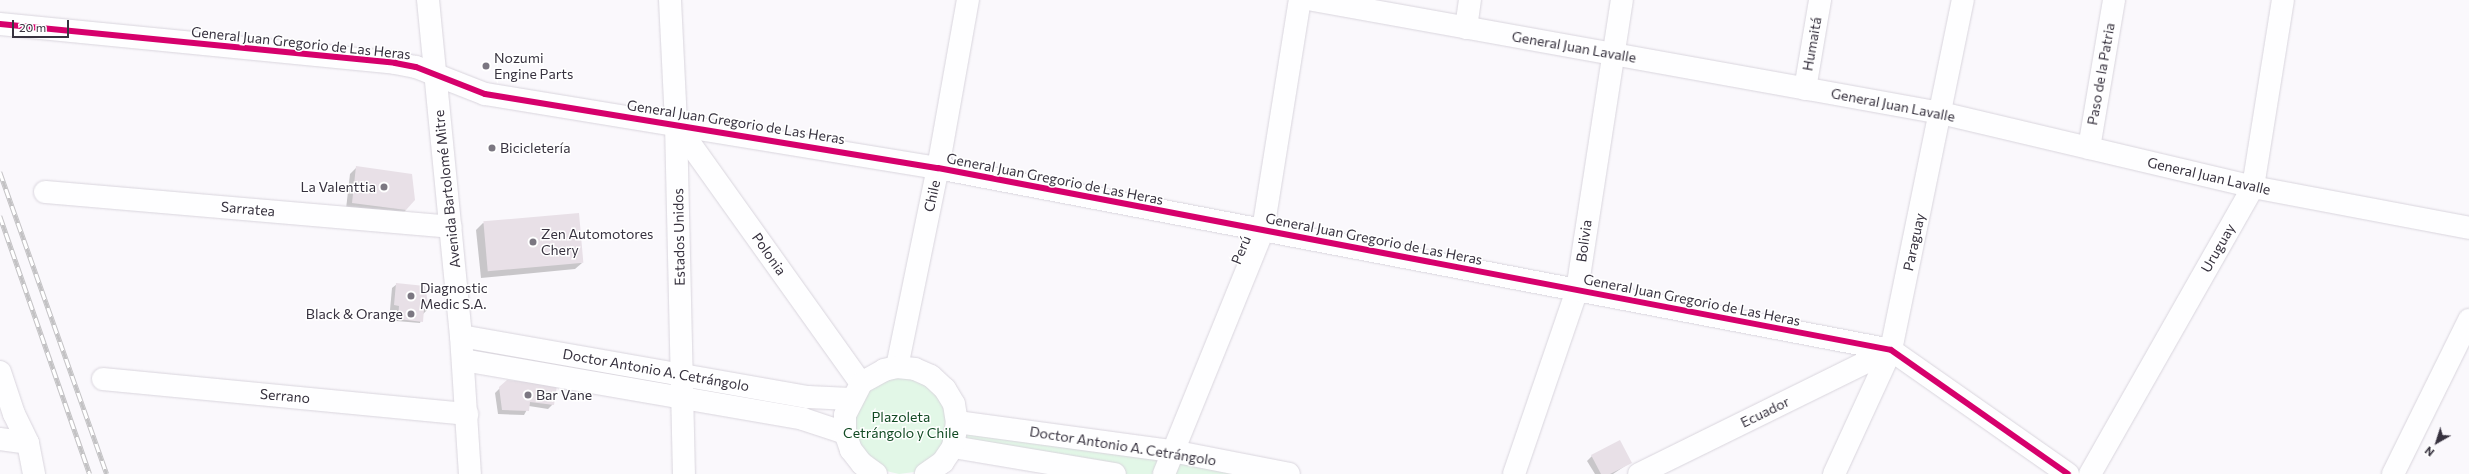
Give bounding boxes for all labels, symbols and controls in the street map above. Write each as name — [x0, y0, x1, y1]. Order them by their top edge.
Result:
scale bar — [14, 12, 71, 38]
street label: Humaitá — [1799, 16, 1825, 72]
text: 20 m — [19, 20, 46, 34]
street label: Paso de la Patria — [2084, 22, 2118, 126]
street label: General Juan Gregorio de Las Heras — [190, 23, 412, 63]
street label: General Juan Lavalle — [1510, 28, 1638, 66]
place label: Nozumi Engine Parts — [494, 50, 573, 82]
marker: Nozumi Engine Parts — [481, 61, 491, 71]
street label: General Juan Lavalle — [1830, 85, 1956, 125]
street label: General Juan Gregorio de Las Heras — [626, 96, 846, 148]
street label: Avenida Bartolomé Mitre — [430, 109, 464, 269]
place label: Bicicletería — [500, 140, 570, 156]
marker: Bicicletería — [487, 143, 497, 153]
street label: General Juan Gregorio de Las Heras — [945, 150, 1165, 208]
street label: General Juan Lavalle — [2146, 154, 2272, 198]
place label: La Valenttia — [300, 179, 376, 195]
street label: Chile — [920, 179, 944, 213]
marker: La Valenttia — [379, 182, 389, 192]
street label: Estados Unidos — [670, 188, 688, 286]
street label: Sarratea — [220, 198, 276, 220]
street label: General Juan Gregorio de Las Heras — [1264, 210, 1484, 268]
street label: Paraguay — [1900, 212, 1928, 272]
street label: Bolivia — [1573, 219, 1595, 263]
street label: Uruguay — [2197, 221, 2239, 275]
place label: Zen Automotores Chery — [541, 226, 653, 258]
street label: Polonia — [748, 230, 790, 278]
street label: Perú — [1228, 233, 1254, 267]
marker: Zen Automotores Chery — [528, 237, 538, 247]
street label: General Juan Gregorio de Las Heras — [1582, 271, 1802, 329]
place label: Diagnostic Medic S.A. — [420, 280, 488, 312]
marker: Diagnostic Medic S.A. — [405, 290, 417, 302]
place label: Black & Orange — [306, 306, 403, 322]
marker: Black & Orange — [406, 309, 416, 319]
street label: Doctor Antonio A. Cetrángolo — [561, 345, 751, 395]
street label: Serrano — [259, 385, 311, 407]
place label: Bar Vane — [536, 387, 592, 403]
marker: Bar Vane — [523, 390, 533, 400]
street label: Ecuador — [1738, 393, 1792, 431]
park label: Plazoleta Cetrángolo y Chile — [843, 409, 959, 442]
north arrow — [2417, 422, 2457, 462]
street label: Doctor Antonio A. Cetrángolo — [1028, 423, 1218, 469]
text: N — [2422, 444, 2436, 459]

